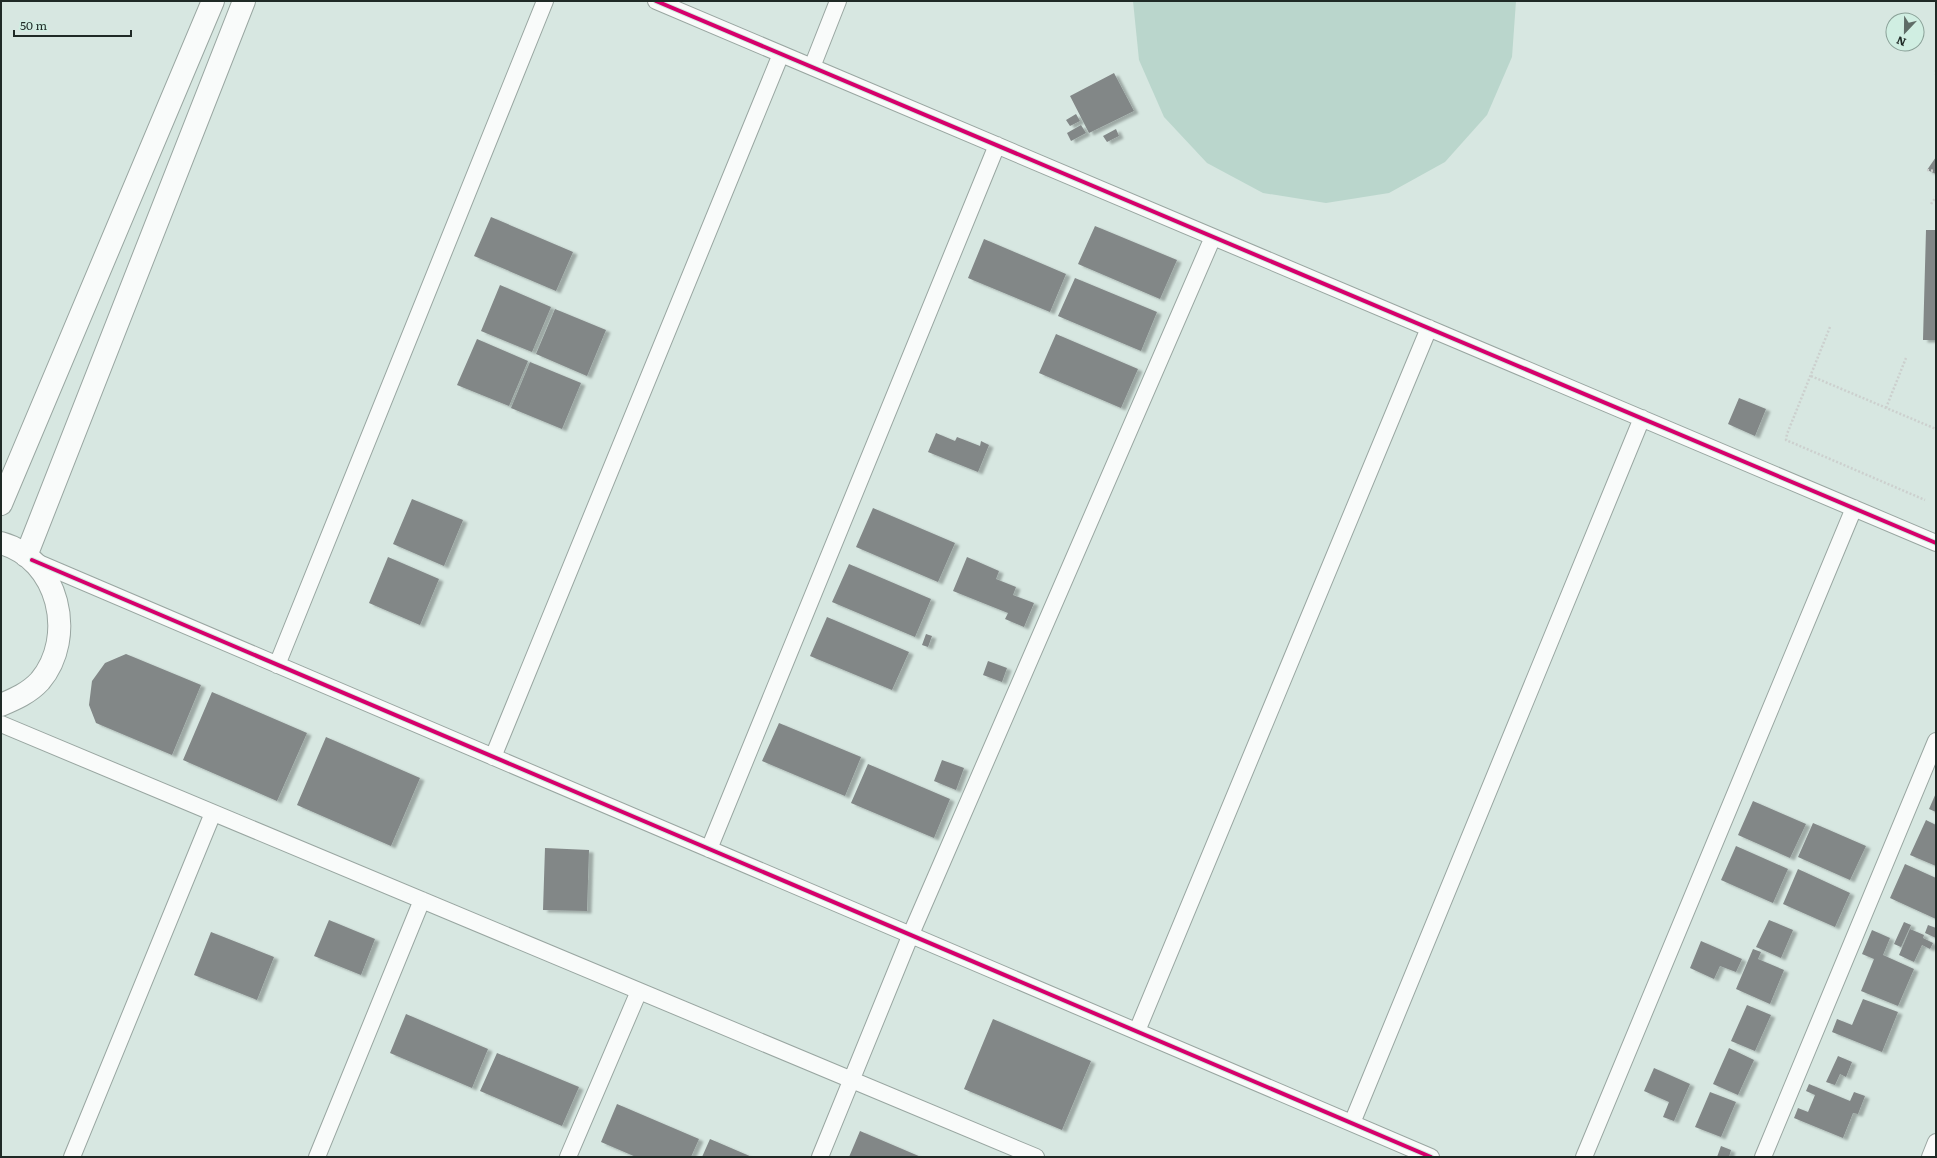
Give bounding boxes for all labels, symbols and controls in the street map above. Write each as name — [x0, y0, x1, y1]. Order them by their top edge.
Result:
scale bar — [14, 12, 131, 38]
north arrow — [1885, 12, 1925, 52]
text: 50 m — [20, 16, 47, 34]
text: N — [1894, 33, 1908, 51]

